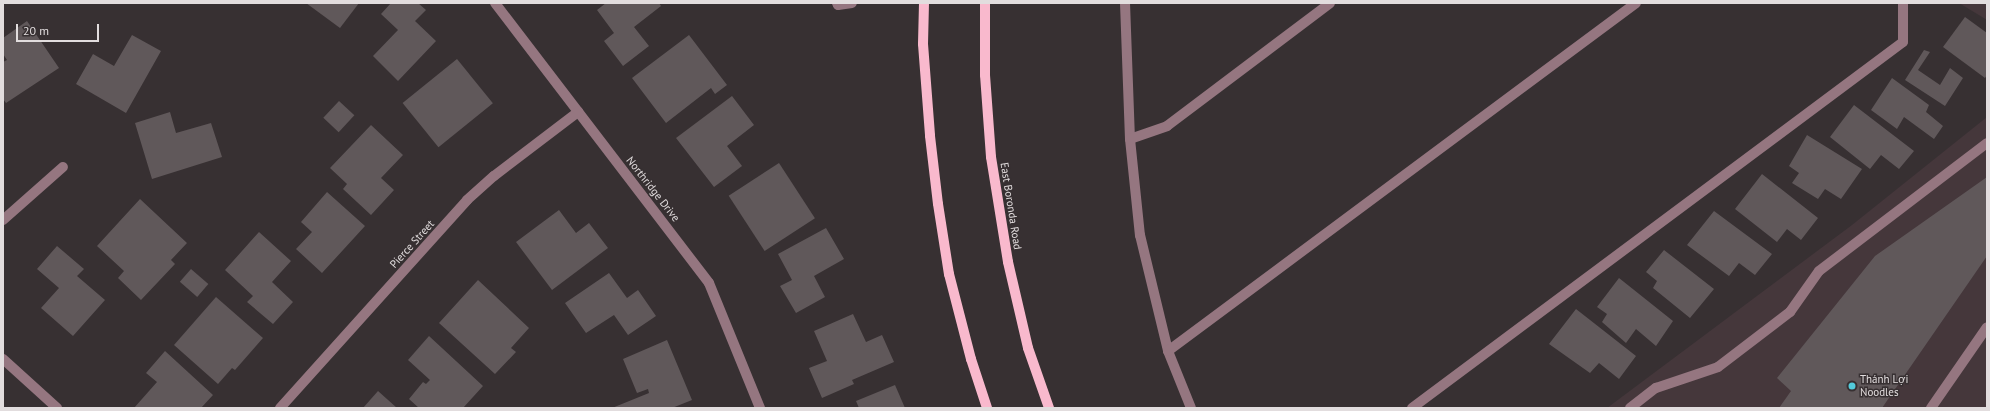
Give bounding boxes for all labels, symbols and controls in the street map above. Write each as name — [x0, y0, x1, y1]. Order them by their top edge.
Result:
scale bar — [18, 16, 101, 42]
text: 20 m — [23, 23, 49, 38]
street label: Northridge Drive — [624, 154, 682, 224]
street label: East Boronda Road — [998, 161, 1024, 251]
street label: Pierce Street — [387, 217, 437, 271]
place label: Thánh Lợi Noodles — [1860, 373, 1908, 399]
marker: Thánh Lợi Noodles — [1847, 381, 1857, 391]

